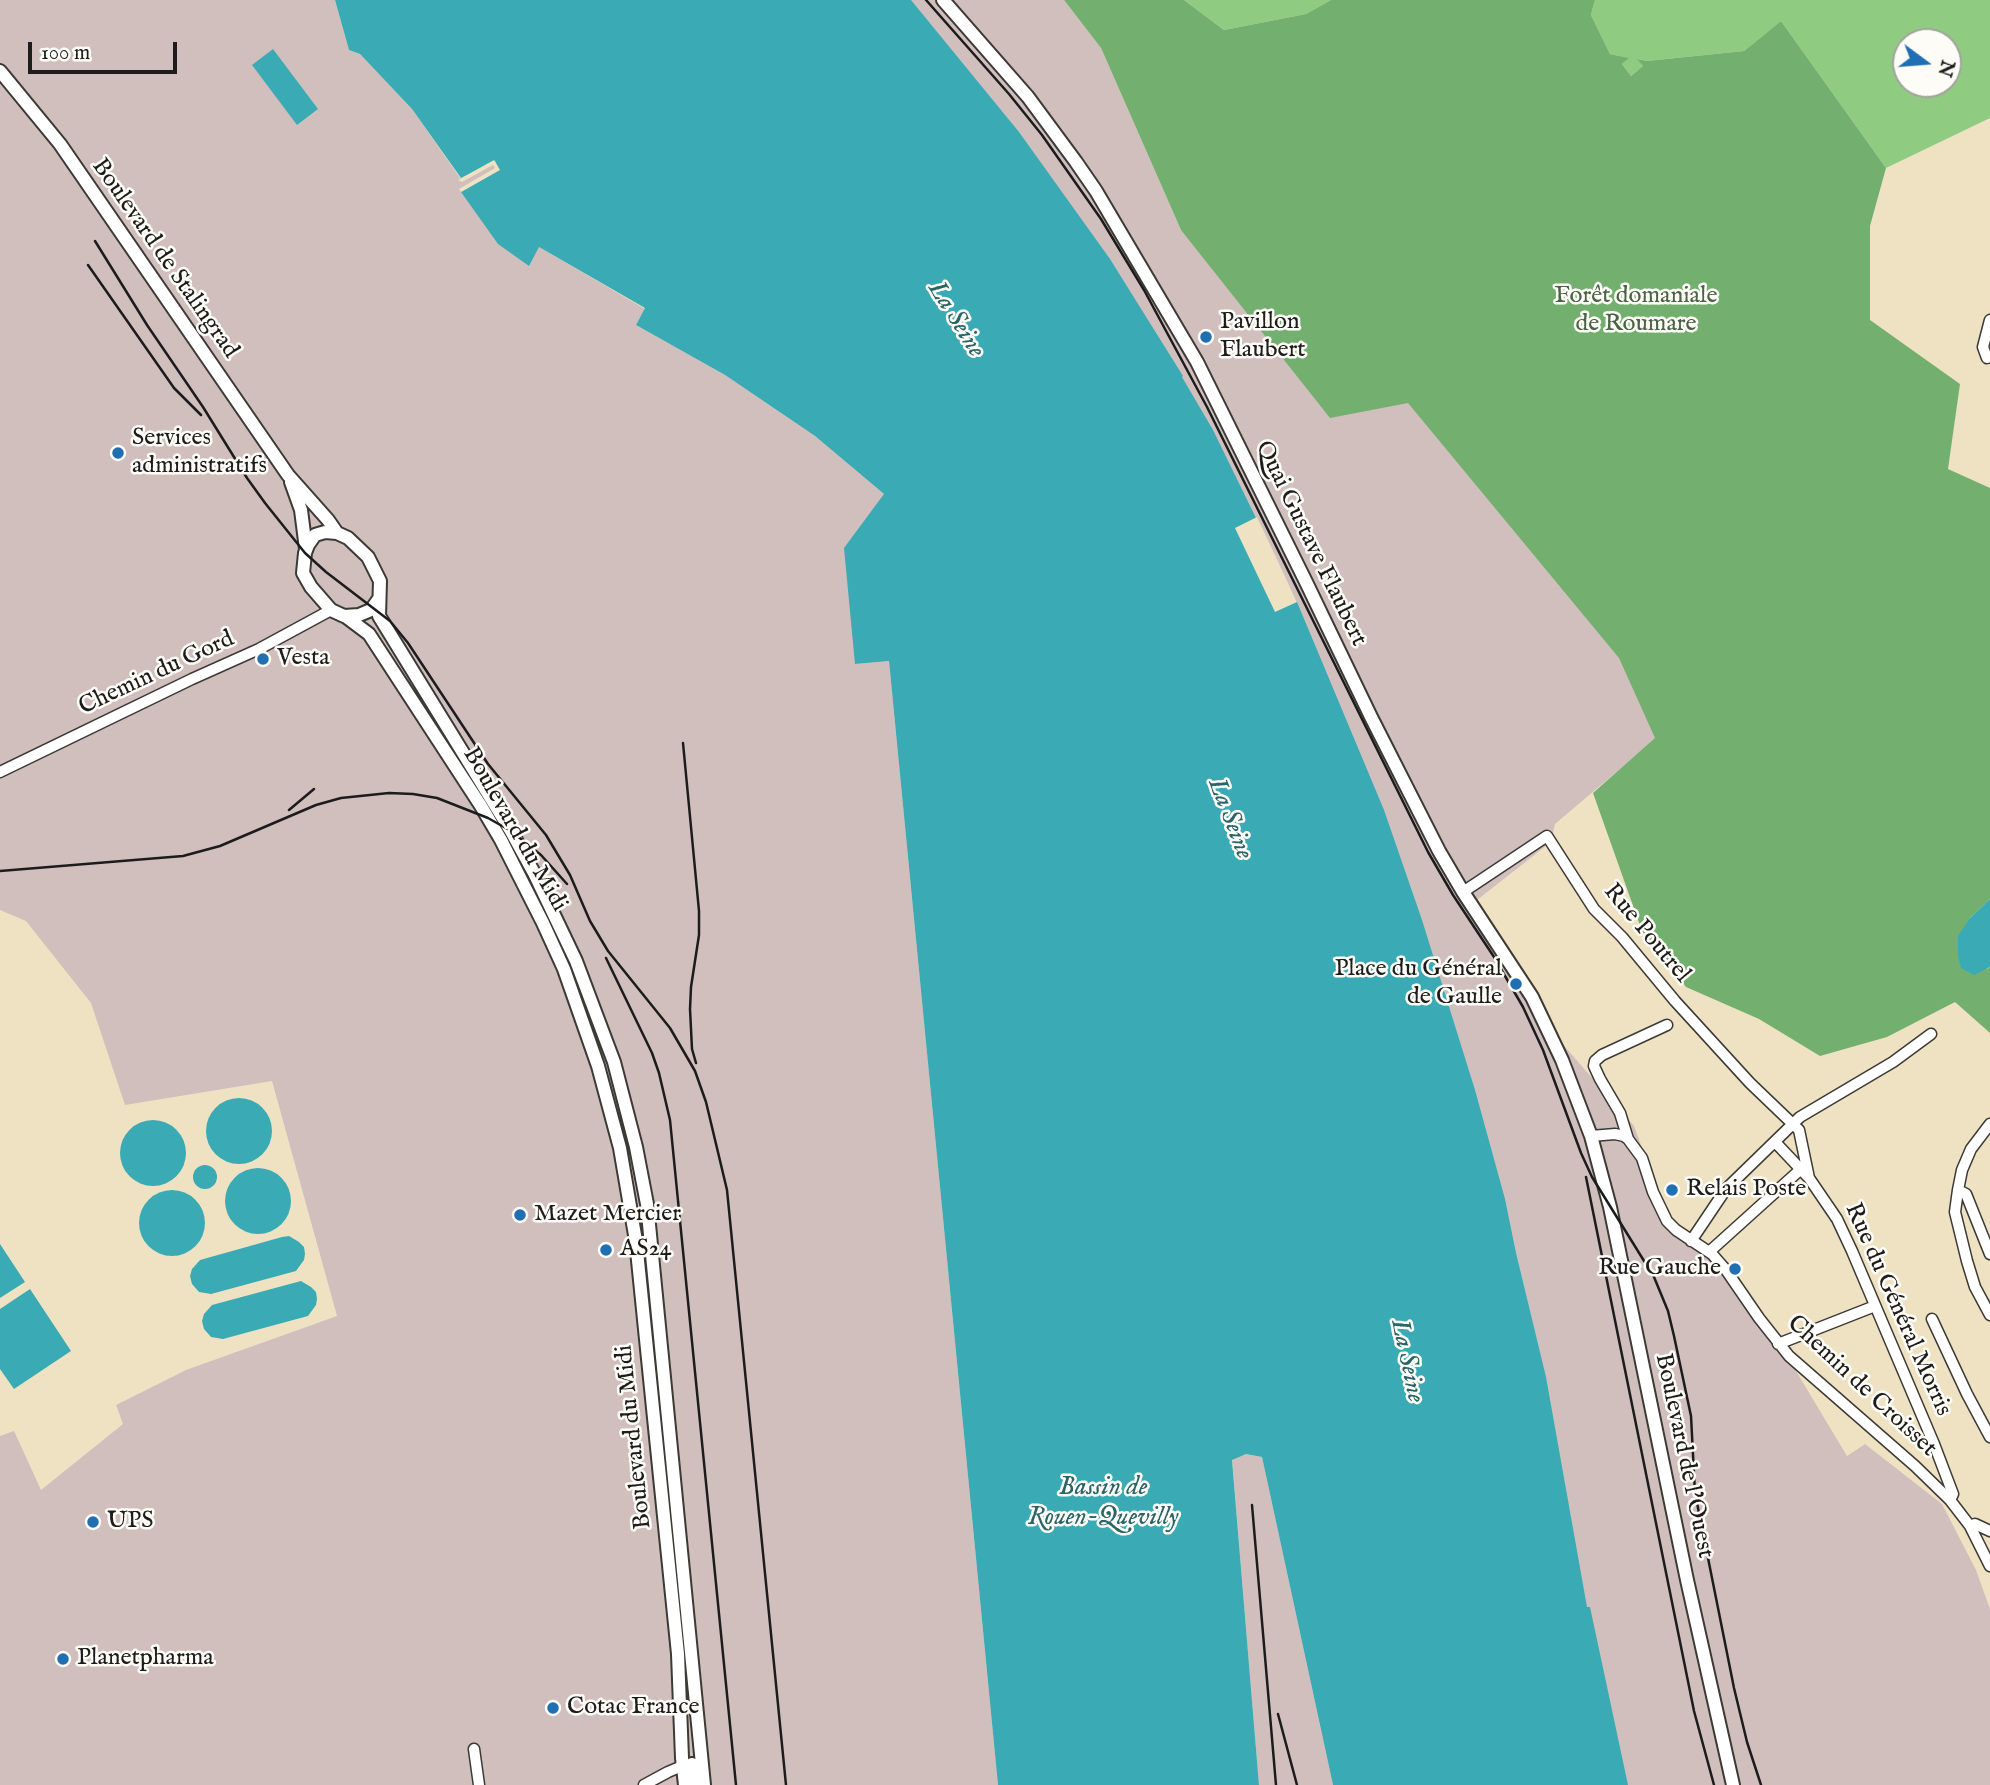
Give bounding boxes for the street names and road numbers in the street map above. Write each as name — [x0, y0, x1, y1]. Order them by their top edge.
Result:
street label: Boulevard de Stalingrad — [84, 154, 244, 364]
street label: Quai Gustave Flaubert — [1248, 437, 1372, 651]
street label: Chemin du Gord — [75, 625, 239, 723]
street label: Boulevard du Midi — [455, 743, 573, 917]
street label: Rue Poutrel — [1596, 879, 1696, 989]
street label: Rue du Général Morris — [1837, 1199, 1957, 1421]
street label: Chemin de Croisset — [1780, 1310, 1942, 1464]
street label: Boulevard du Midi — [611, 1343, 659, 1531]
street label: Boulevard de l'Ouest — [1647, 1351, 1719, 1561]

